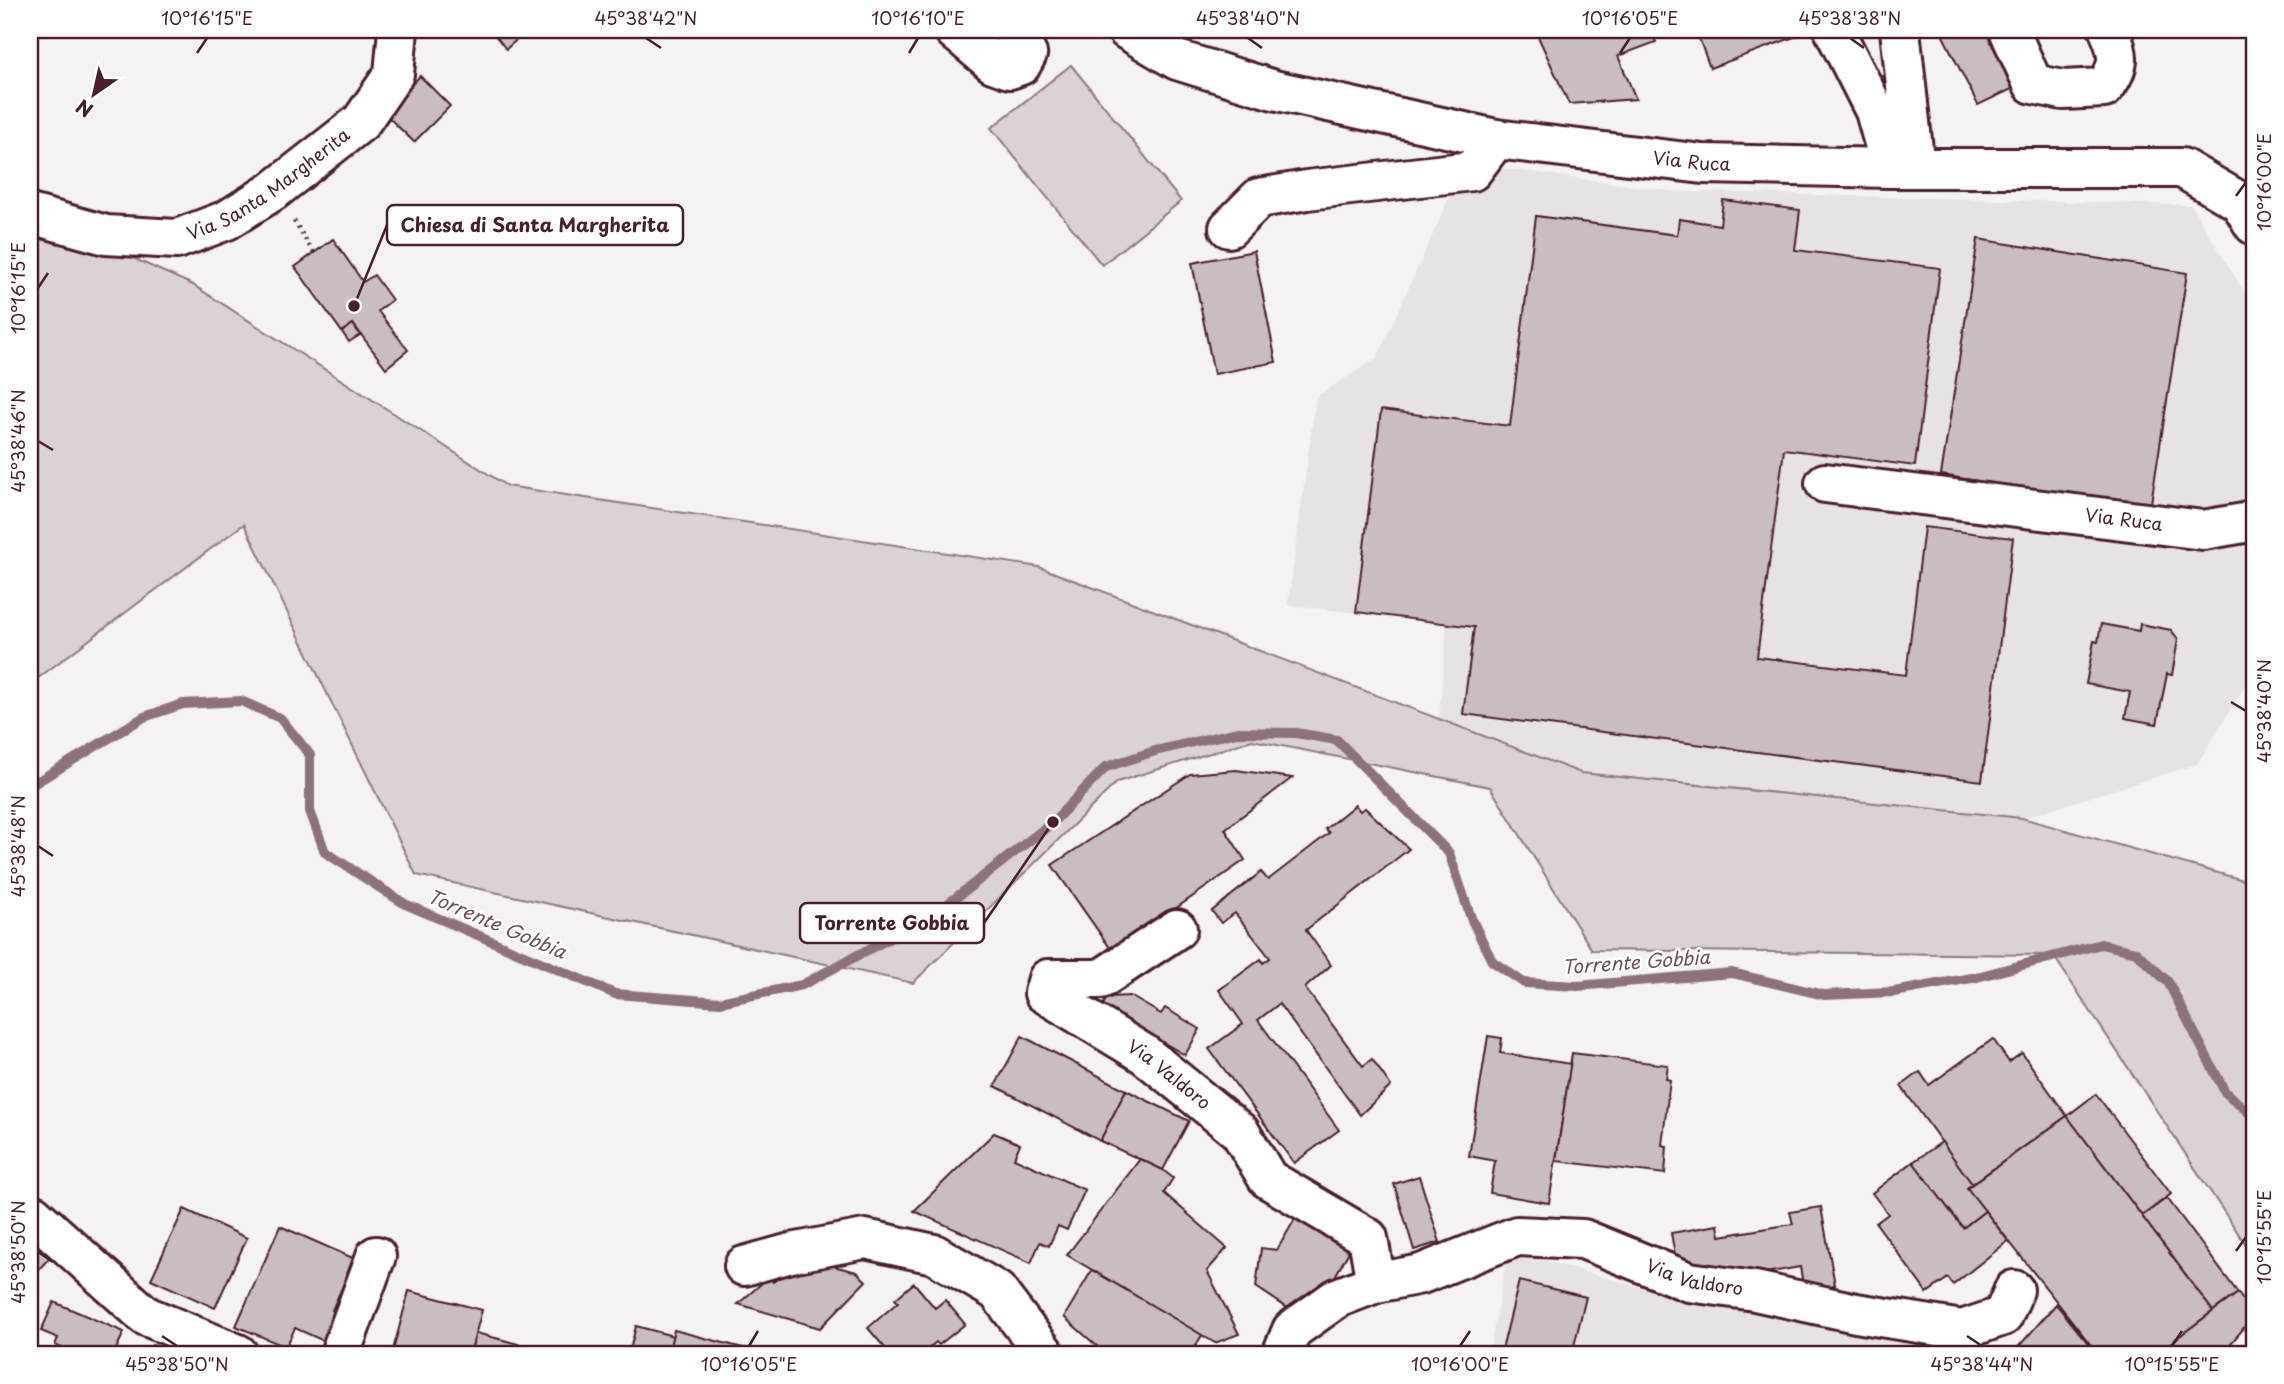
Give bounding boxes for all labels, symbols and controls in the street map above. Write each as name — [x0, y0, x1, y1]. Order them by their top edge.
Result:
text: 10°16'15"E — [161, 4, 253, 31]
text: 45°38'42"N — [595, 4, 697, 31]
text: 10°16'10"E — [871, 4, 965, 31]
text: 45°38'40"N — [1196, 4, 1300, 31]
text: 10°16'05"E — [1582, 4, 1678, 31]
text: 45°38'38"N — [1799, 4, 1901, 31]
north arrow — [60, 60, 130, 130]
text: N — [70, 93, 98, 125]
street label: Via Santa Margherita — [183, 120, 355, 246]
text: 10°16'00"E — [2250, 133, 2277, 231]
street label: Via Ruca — [1651, 143, 1731, 177]
callout: Chiesa di Santa Margherita — [387, 205, 683, 245]
text: Chiesa di Santa Margherita — [401, 210, 669, 238]
text: 10°16'15"E — [4, 242, 31, 334]
text: 45°38'46"N — [4, 389, 31, 493]
street label: Via Ruca — [2084, 500, 2164, 537]
text: 45°38'40"N — [2250, 659, 2277, 763]
text: 45°38'48"N — [4, 795, 31, 897]
water label: Torrente Gobbia — [424, 881, 572, 965]
callout: Torrente Gobbia — [800, 903, 984, 943]
text: Torrente Gobbia — [814, 908, 970, 936]
water label: Torrente Gobbia — [1561, 942, 1712, 980]
street label: Via Valdoro — [1123, 1032, 1217, 1115]
text: 10°15'55"E — [2250, 1190, 2277, 1284]
text: 45°38'50"N — [4, 1200, 31, 1304]
street label: Via Valdoro — [1642, 1251, 1745, 1301]
text: 45°38'50"N — [125, 1350, 229, 1377]
text: 10°16'05"E — [701, 1350, 797, 1377]
text: 10°16'00"E — [1411, 1350, 1509, 1377]
text: 45°38'44"N — [1931, 1350, 2033, 1377]
text: 10°15'55"E — [2125, 1350, 2219, 1377]

